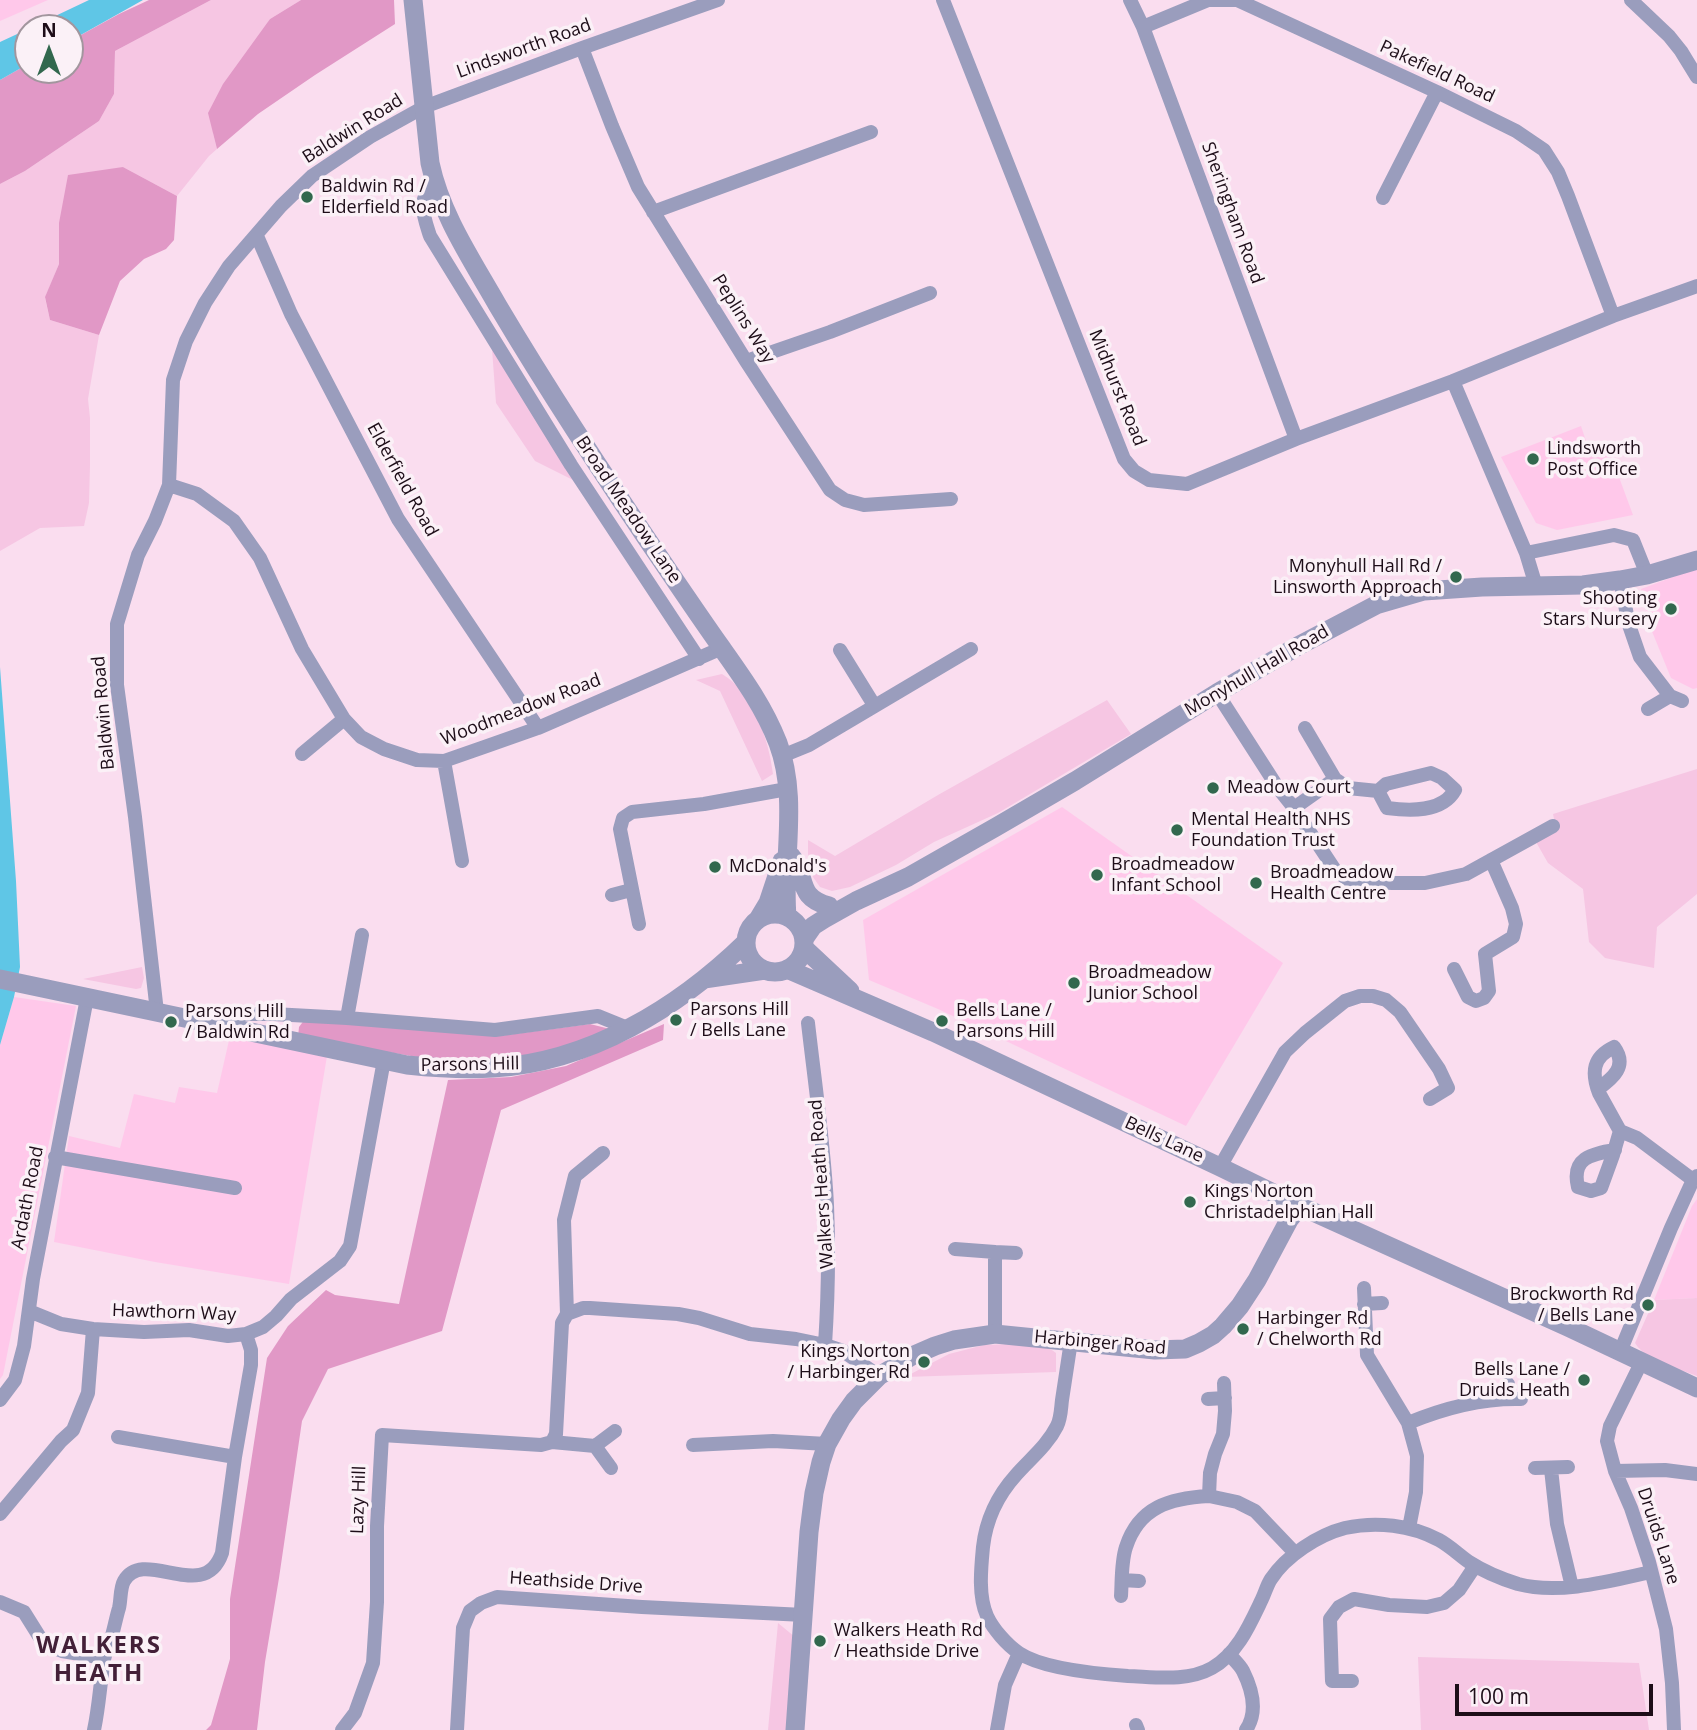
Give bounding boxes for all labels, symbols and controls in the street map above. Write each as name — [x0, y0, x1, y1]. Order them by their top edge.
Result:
north arrow — [14, 14, 84, 84]
street label: Lindsworth Road — [454, 15, 594, 83]
text: N — [41, 17, 57, 43]
street label: Pakefield Road — [1376, 36, 1498, 108]
street label: Baldwin Road — [299, 90, 407, 168]
street label: Sheringham Road — [1196, 139, 1268, 287]
place label: Baldwin Rd / Elderfield Road — [321, 176, 448, 218]
marker: Baldwin Rd / Elderfield Road — [299, 189, 315, 205]
street label: Peplins Way — [707, 270, 779, 368]
street label: Midhurst Road — [1084, 327, 1150, 449]
street label: Elderfield Road — [362, 419, 442, 541]
street label: Broad Meadow Lane — [571, 432, 685, 588]
place label: Lindsworth Post Office — [1547, 438, 1641, 480]
marker: Lindsworth Post Office — [1525, 451, 1541, 467]
place label: Monyhull Hall Rd / Linsworth Approach — [1273, 556, 1442, 598]
marker: Monyhull Hall Rd / Linsworth Approach — [1448, 569, 1464, 585]
place label: Shooting Stars Nursery — [1543, 588, 1657, 630]
marker: Shooting Stars Nursery — [1663, 601, 1679, 617]
street label: Monyhull Hall Road — [1181, 621, 1333, 721]
street label: Baldwin Road — [88, 655, 120, 771]
street label: Woodmeadow Road — [438, 670, 604, 750]
place label: Meadow Court — [1227, 777, 1351, 799]
marker: Meadow Court — [1205, 780, 1221, 796]
place label: Mental Health NHS Foundation Trust — [1191, 809, 1351, 852]
marker: Mental Health NHS Foundation Trust — [1169, 822, 1185, 838]
place label: Broadmeadow Infant School — [1111, 854, 1234, 896]
place label: McDonald's — [729, 856, 827, 878]
marker: McDonald's — [707, 859, 723, 875]
place label: Broadmeadow Health Centre — [1270, 862, 1393, 904]
marker: Broadmeadow Infant School — [1089, 867, 1105, 883]
marker: Broadmeadow Health Centre — [1248, 875, 1264, 891]
place label: Broadmeadow Junior School — [1088, 962, 1211, 1004]
marker: Broadmeadow Junior School — [1066, 975, 1082, 991]
place label: Parsons Hill / Bells Lane — [690, 999, 789, 1042]
place label: Bells Lane / Parsons Hill — [956, 1000, 1055, 1042]
place label: Parsons Hill / Baldwin Rd — [185, 1001, 290, 1044]
marker: Parsons Hill / Bells Lane — [668, 1012, 684, 1028]
marker: Bells Lane / Parsons Hill — [934, 1013, 950, 1029]
marker: Parsons Hill / Baldwin Rd — [163, 1014, 179, 1030]
street label: Parsons Hill — [420, 1053, 520, 1077]
street label: Walkers Heath Road — [805, 1099, 839, 1269]
street label: Bells Lane — [1121, 1112, 1207, 1168]
street label: Ardath Road — [7, 1144, 49, 1252]
place label: Kings Norton Christadelphian Hall — [1204, 1181, 1374, 1224]
marker: Kings Norton Christadelphian Hall — [1182, 1194, 1198, 1210]
place label: Brockworth Rd / Bells Lane — [1510, 1284, 1634, 1326]
marker: Brockworth Rd / Bells Lane — [1640, 1297, 1656, 1313]
street label: Hawthorn Way — [112, 1300, 236, 1326]
place label: Harbinger Rd / Chelworth Rd — [1257, 1308, 1382, 1350]
marker: Harbinger Rd / Chelworth Rd — [1235, 1321, 1251, 1337]
street label: Harbinger Road — [1033, 1326, 1167, 1360]
place label: Kings Norton / Harbinger Rd — [787, 1341, 910, 1384]
marker: Kings Norton / Harbinger Rd — [916, 1354, 932, 1370]
place label: Bells Lane / Druids Heath — [1459, 1359, 1570, 1402]
marker: Bells Lane / Druids Heath — [1576, 1372, 1592, 1388]
street label: Lazy Hill — [347, 1465, 371, 1535]
street label: Druids Lane — [1632, 1485, 1684, 1587]
street label: Heathside Drive — [509, 1568, 643, 1598]
place label: Walkers Heath Rd / Heathside Drive — [834, 1620, 983, 1662]
district label: WALKERS HEATH — [37, 1632, 161, 1688]
marker: Walkers Heath Rd / Heathside Drive — [812, 1633, 828, 1649]
scale bar — [1459, 1670, 1657, 1714]
text: 100 m — [1468, 1682, 1529, 1710]

